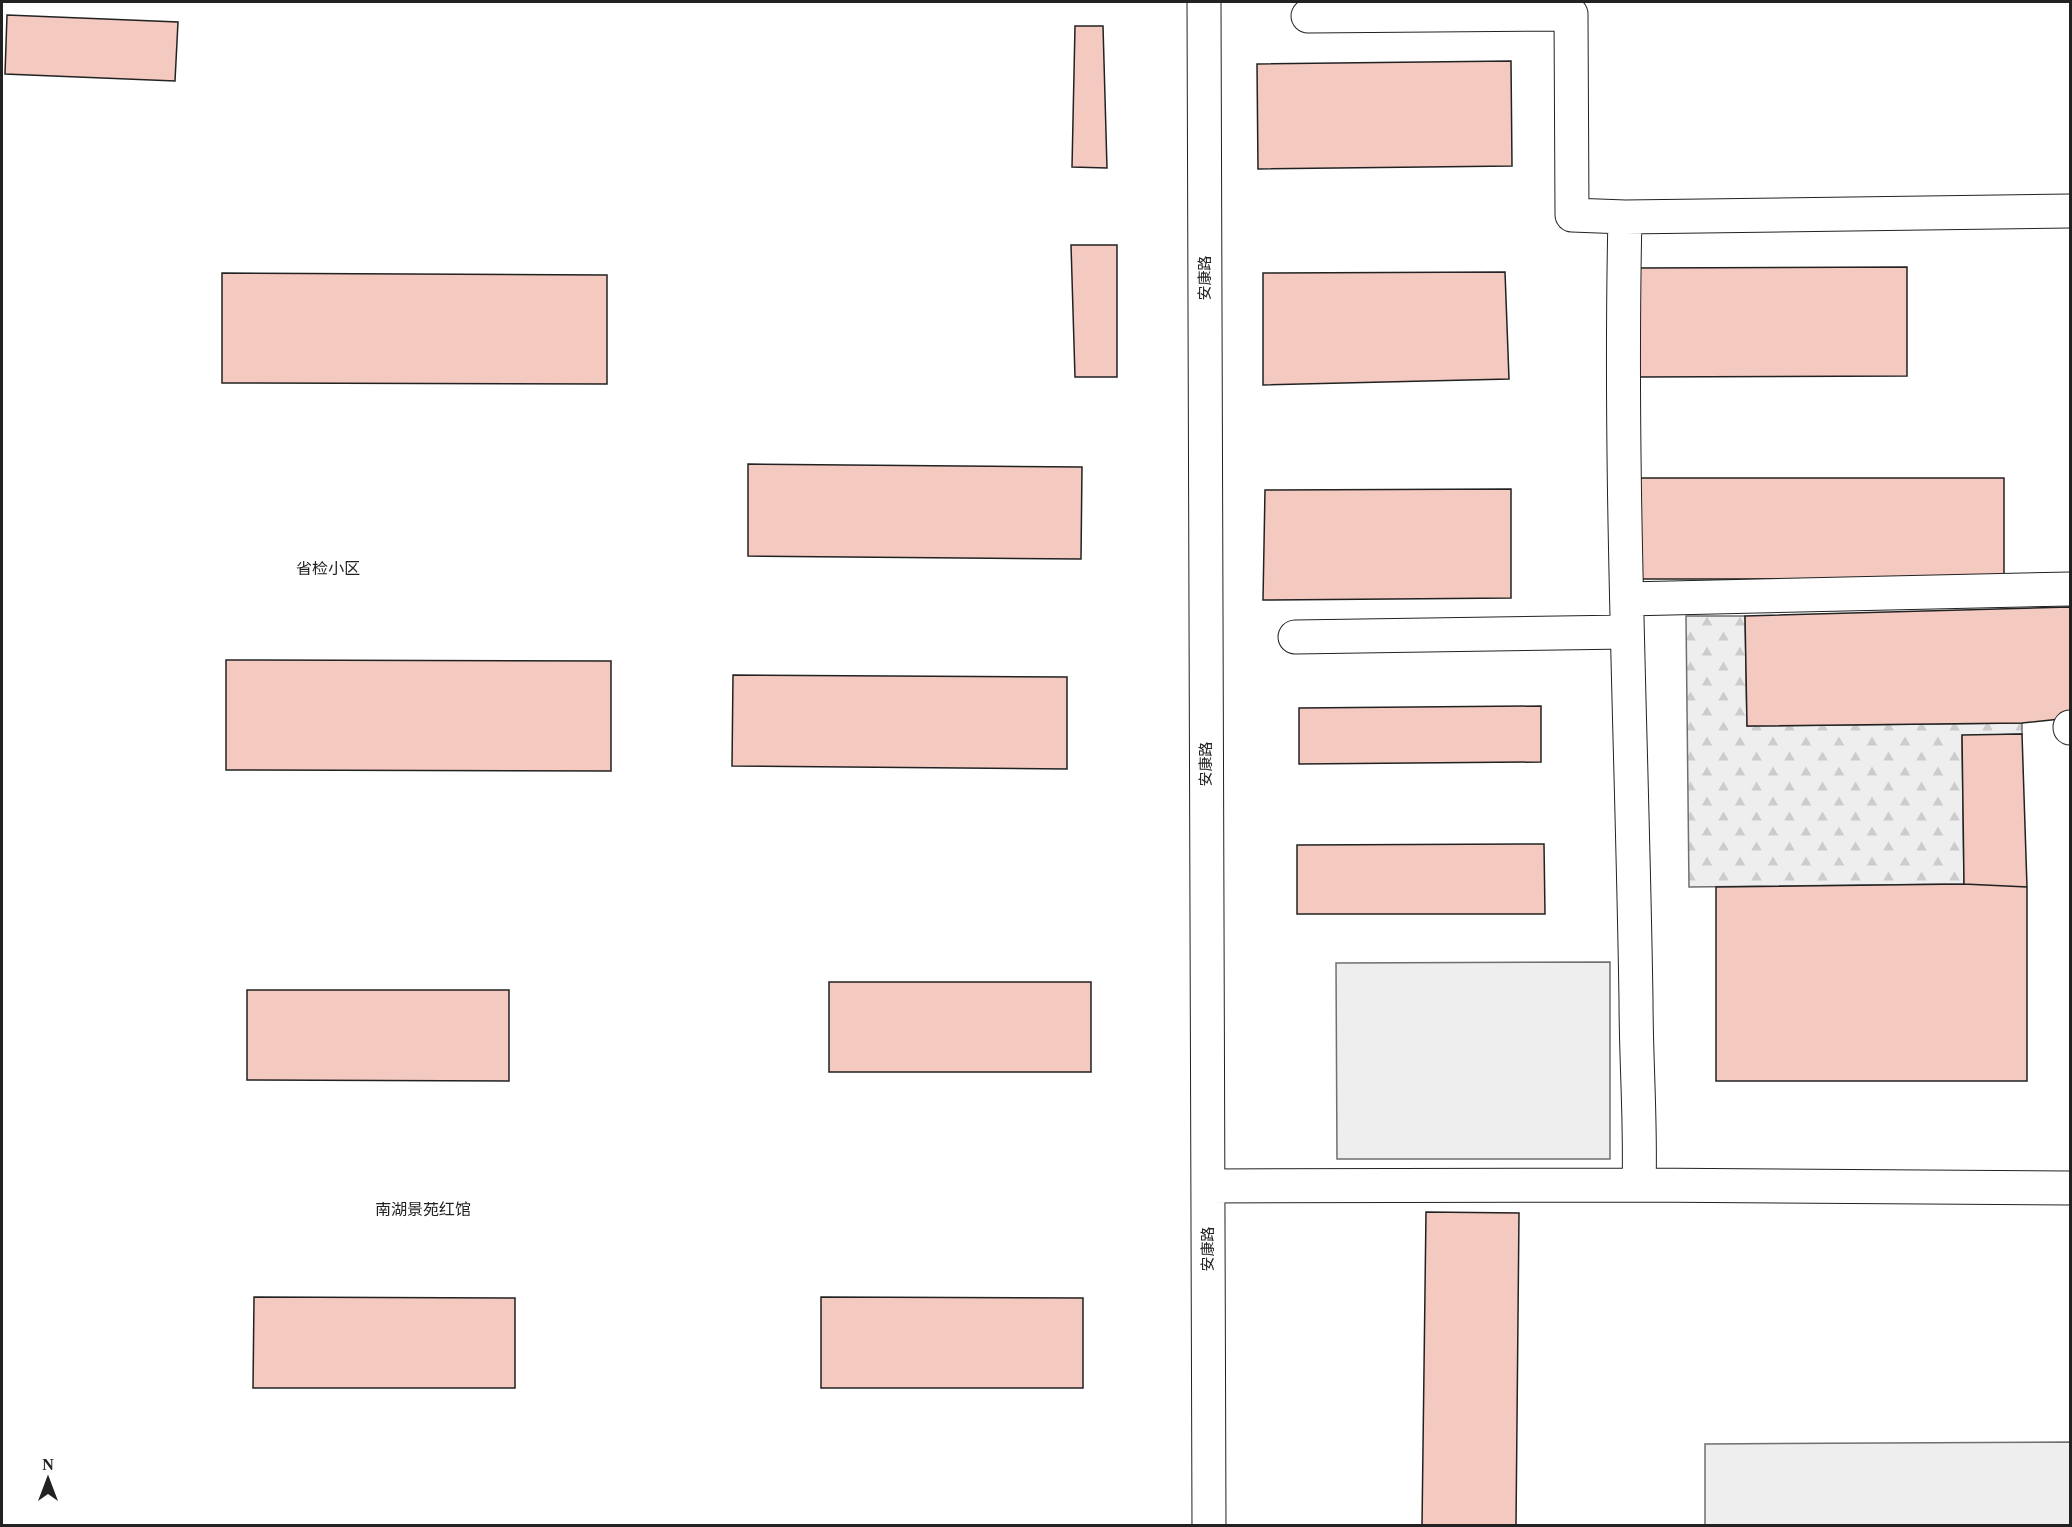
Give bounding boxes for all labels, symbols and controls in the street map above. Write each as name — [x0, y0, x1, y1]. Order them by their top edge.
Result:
street label: 安康路 — [1197, 255, 1213, 301]
district label: 省检小区 — [296, 560, 360, 577]
street label: 安康路 — [1198, 741, 1214, 787]
district label: 南湖景苑红馆 — [375, 1201, 471, 1218]
street label: 安康路 — [1200, 1226, 1216, 1272]
north arrow — [18, 1449, 78, 1509]
text: N — [42, 1456, 54, 1473]

